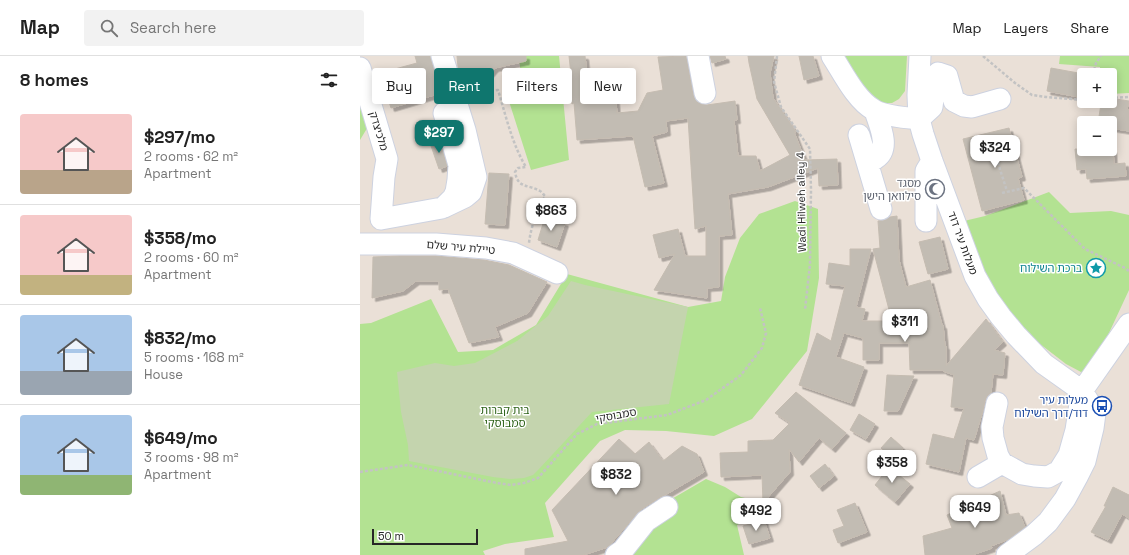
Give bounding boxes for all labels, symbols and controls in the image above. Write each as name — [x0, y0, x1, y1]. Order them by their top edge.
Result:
search box — [84, 10, 364, 46]
text: Map — [20, 15, 60, 40]
icon: search — [98, 17, 120, 39]
text: Search here — [130, 18, 216, 37]
text: Map — [952, 19, 982, 37]
text: Layers — [1004, 19, 1048, 37]
text: Share — [1070, 19, 1109, 37]
chip: Buy — [372, 68, 426, 104]
chip: Rent — [434, 68, 494, 104]
chip: Filters — [502, 68, 572, 104]
chip: New — [580, 68, 636, 104]
map controls — [1077, 68, 1117, 156]
button: + — [1077, 68, 1117, 108]
text: 8 homes — [20, 69, 89, 91]
icon: filters — [318, 69, 340, 91]
street label: מלכיצדק — [366, 110, 392, 152]
button: − — [1077, 116, 1117, 156]
pin: $297 — [415, 120, 463, 154]
text: $297 — [424, 124, 454, 141]
text: $297/mo — [144, 126, 215, 148]
icon: home — [52, 130, 100, 178]
pin: $324 — [971, 135, 1019, 169]
text: $324 — [979, 139, 1011, 156]
text: 2 rooms · 62 m² — [144, 148, 238, 165]
street label: Wadi Hilweh alley 4 — [793, 152, 809, 252]
text: Apartment — [144, 165, 212, 182]
place label: מסגד סילוואן הישן — [863, 176, 921, 203]
mosque icon: מסגד סילוואן הישן — [924, 178, 946, 200]
pin: $863 — [527, 198, 575, 232]
text: $863 — [535, 202, 567, 219]
street label: מעלות עיר דוד — [945, 209, 981, 277]
text: $358/mo — [144, 227, 217, 249]
icon: home — [52, 231, 100, 279]
street label: טיילת עיר שלם — [426, 237, 496, 257]
text: 2 rooms · 60 m² — [144, 249, 239, 266]
place icon: ברכת השילוח — [1085, 257, 1107, 279]
place label: ברכת השילוח — [1020, 261, 1082, 275]
text: Apartment — [144, 266, 212, 283]
pin: $311 — [881, 309, 929, 343]
text: $311 — [891, 313, 919, 330]
text: $832/mo — [144, 327, 216, 349]
icon: home — [52, 331, 100, 379]
text: 5 rooms · 168 m² — [144, 349, 244, 366]
text: House — [144, 366, 183, 383]
place label: מעלות עיר דוד/דרך השילוח — [1014, 393, 1088, 420]
bus stop icon: מעלות עיר דוד/דרך השילוח — [1091, 395, 1113, 417]
park label: בית קברות סמבוסקי — [480, 403, 530, 430]
street label: סמבוסקי — [595, 405, 637, 425]
text: $649/mo — [144, 427, 218, 449]
icon: home — [52, 431, 100, 479]
text: 3 rooms · 98 m² — [144, 449, 238, 466]
pin: $358 — [868, 450, 916, 484]
text: $358 — [876, 454, 908, 471]
pin: $832 — [592, 462, 640, 496]
text: Apartment — [144, 466, 212, 483]
text: $832 — [600, 466, 632, 483]
pin: $649 — [951, 495, 999, 529]
pin: $492 — [732, 498, 780, 532]
text: $649 — [959, 499, 991, 516]
text: $492 — [740, 502, 772, 519]
scale bar — [372, 527, 478, 546]
text: 50 m — [378, 529, 404, 543]

